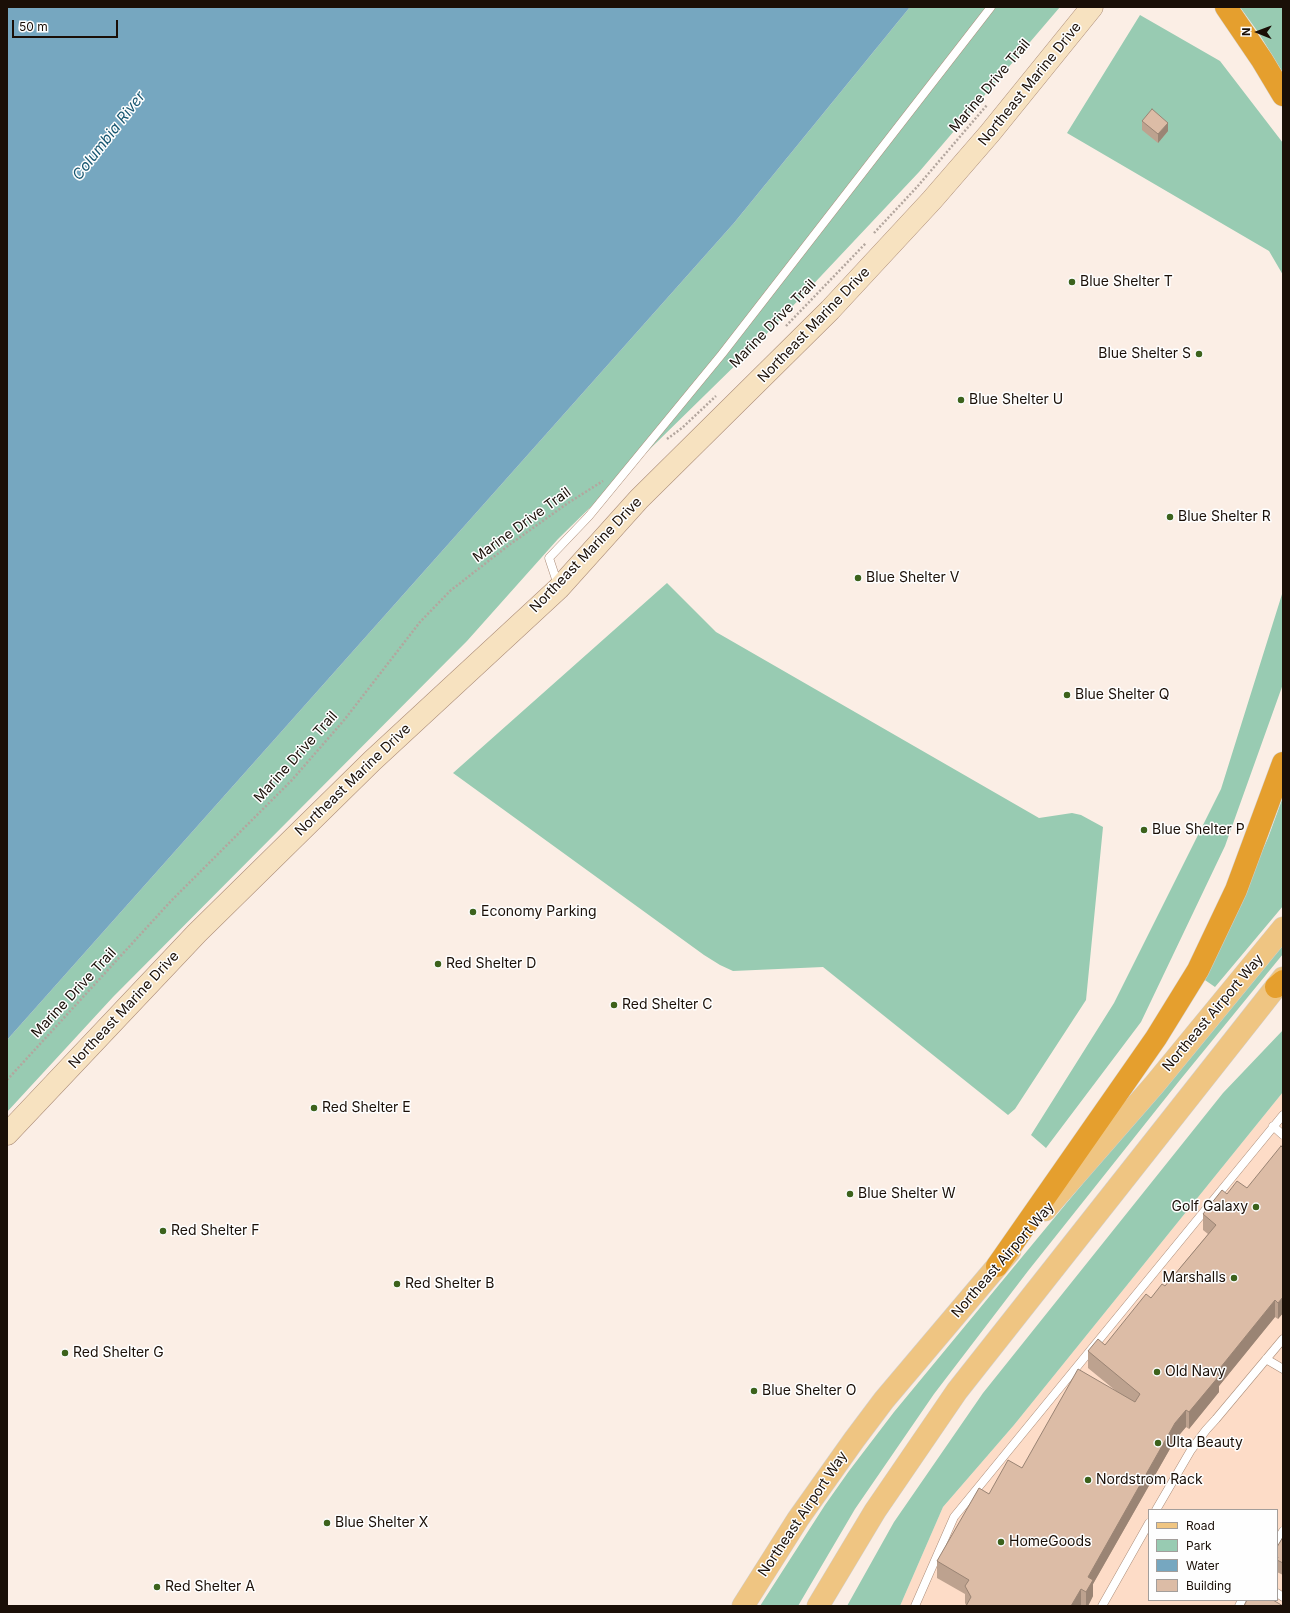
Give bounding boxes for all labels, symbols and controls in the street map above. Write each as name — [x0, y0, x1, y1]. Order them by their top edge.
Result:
scale bar — [14, 12, 120, 38]
north arrow — [1238, 12, 1278, 52]
text: 50 m — [19, 19, 48, 34]
street label: Northeast Marine Drive — [975, 19, 1085, 149]
text: N — [1239, 27, 1253, 36]
street label: Marine Drive Trail — [946, 36, 1034, 136]
water label: Columbia River — [69, 88, 149, 184]
street label: Northeast Marine Drive — [755, 264, 873, 386]
place label: Blue Shelter T — [1080, 274, 1173, 290]
street label: Marine Drive Trail — [726, 276, 820, 372]
marker: Blue Shelter T — [1067, 277, 1077, 287]
place label: Blue Shelter S — [1098, 346, 1191, 362]
marker: Blue Shelter S — [1194, 349, 1204, 359]
place label: Blue Shelter U — [969, 392, 1063, 408]
marker: Blue Shelter U — [956, 395, 966, 405]
street label: Marine Drive Trail — [470, 484, 574, 566]
street label: Northeast Marine Drive — [527, 494, 645, 616]
place label: Blue Shelter R — [1178, 509, 1271, 525]
marker: Blue Shelter R — [1165, 512, 1175, 522]
place label: Blue Shelter V — [866, 570, 959, 586]
marker: Blue Shelter V — [853, 573, 863, 583]
place label: Blue Shelter Q — [1075, 687, 1169, 703]
marker: Blue Shelter Q — [1062, 690, 1072, 700]
street label: Marine Drive Trail — [251, 708, 341, 806]
street label: Northeast Marine Drive — [292, 721, 414, 839]
place label: Blue Shelter P — [1152, 822, 1245, 838]
marker: Blue Shelter P — [1139, 825, 1149, 835]
place label: Economy Parking — [481, 904, 597, 920]
marker: Economy Parking — [468, 907, 478, 917]
street label: Marine Drive Trail — [28, 945, 120, 1041]
street label: Northeast Marine Drive — [65, 948, 183, 1072]
street label: Northeast Airport Way — [1159, 951, 1267, 1075]
place label: Red Shelter D — [446, 956, 536, 972]
marker: Red Shelter D — [433, 959, 443, 969]
place label: Red Shelter C — [622, 997, 713, 1013]
marker: Red Shelter C — [609, 1000, 619, 1010]
place label: Red Shelter E — [322, 1100, 411, 1116]
marker: Red Shelter E — [309, 1103, 319, 1113]
place label: Blue Shelter W — [858, 1186, 956, 1202]
marker: Blue Shelter W — [845, 1189, 855, 1199]
street label: Northeast Airport Way — [948, 1199, 1058, 1321]
place label: Golf Galaxy — [1172, 1199, 1248, 1215]
marker: Golf Galaxy — [1251, 1202, 1261, 1212]
place label: Red Shelter F — [171, 1223, 260, 1239]
marker: Red Shelter F — [158, 1226, 168, 1236]
place label: Marshalls — [1163, 1270, 1226, 1286]
marker: Marshalls — [1229, 1273, 1239, 1283]
place label: Red Shelter B — [405, 1276, 494, 1292]
marker: Red Shelter B — [392, 1279, 402, 1289]
place label: Red Shelter G — [73, 1345, 164, 1361]
marker: Red Shelter G — [60, 1348, 70, 1358]
place label: Old Navy — [1165, 1364, 1226, 1380]
marker: Old Navy — [1152, 1367, 1162, 1377]
place label: Blue Shelter O — [762, 1383, 856, 1399]
marker: Blue Shelter O — [749, 1386, 759, 1396]
place label: Ulta Beauty — [1166, 1435, 1243, 1451]
marker: Ulta Beauty — [1153, 1438, 1163, 1448]
street label: Northeast Airport Way — [755, 1448, 851, 1580]
place label: Nordstrom Rack — [1096, 1472, 1203, 1488]
marker: Nordstrom Rack — [1083, 1475, 1093, 1485]
legend — [1148, 1509, 1278, 1601]
place label: Blue Shelter X — [335, 1515, 428, 1531]
marker: Blue Shelter X — [322, 1518, 332, 1528]
text: Road — [1186, 1518, 1215, 1533]
place label: HomeGoods — [1009, 1534, 1091, 1550]
marker: HomeGoods — [996, 1537, 1006, 1547]
text: Park — [1186, 1538, 1212, 1553]
text: Water — [1186, 1558, 1219, 1573]
text: Building — [1186, 1578, 1231, 1593]
place label: Red Shelter A — [165, 1579, 255, 1595]
marker: Red Shelter A — [152, 1582, 162, 1592]

